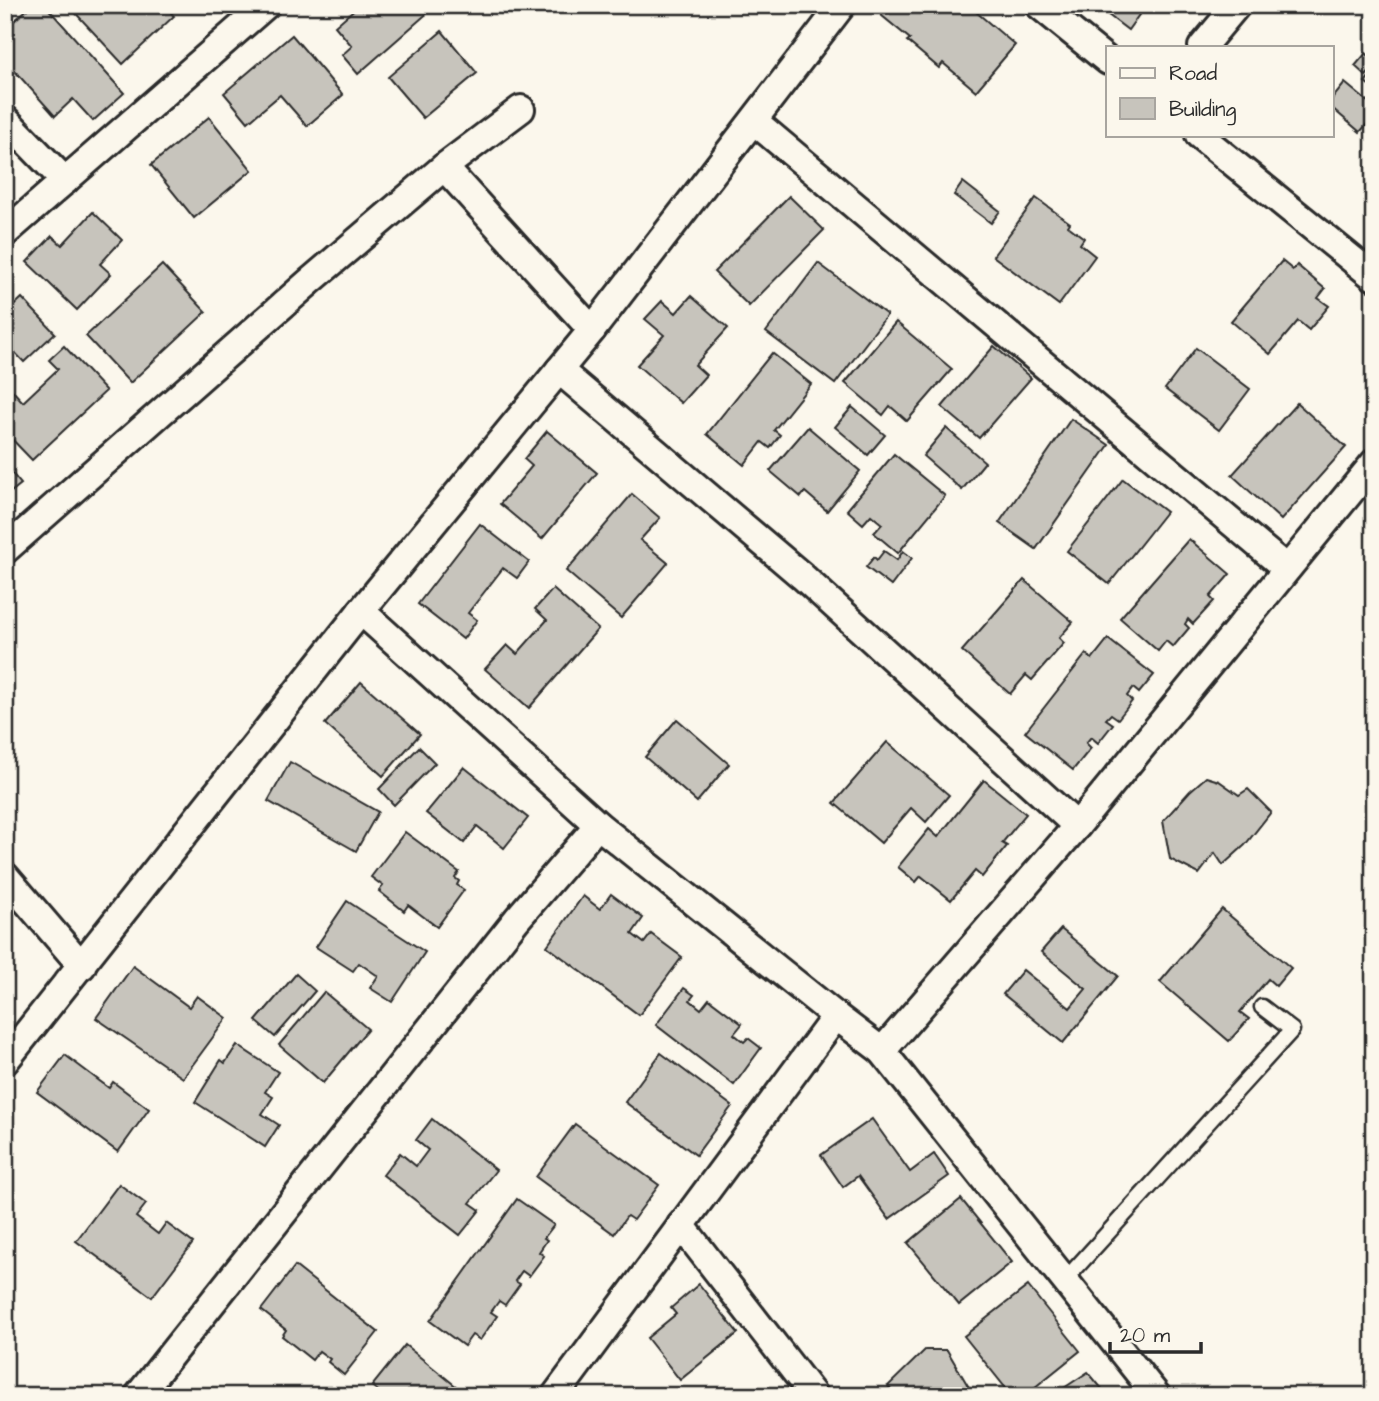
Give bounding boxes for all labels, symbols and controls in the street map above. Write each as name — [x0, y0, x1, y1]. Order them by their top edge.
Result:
legend — [1106, 46, 1334, 136]
text: Road — [1169, 59, 1217, 88]
text: Building — [1169, 95, 1237, 126]
scale bar — [1110, 1310, 1200, 1354]
text: 20 m — [1120, 1321, 1171, 1350]

